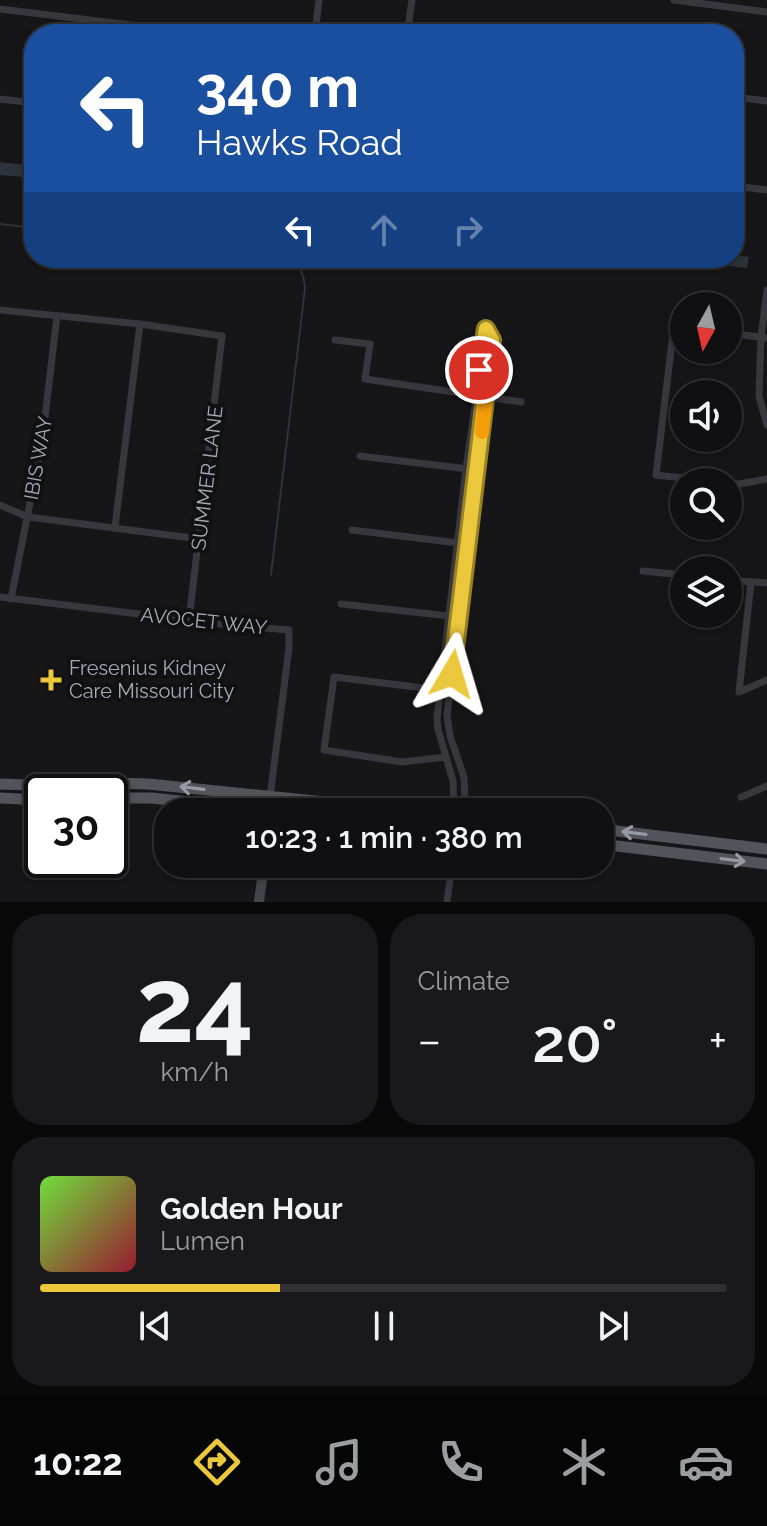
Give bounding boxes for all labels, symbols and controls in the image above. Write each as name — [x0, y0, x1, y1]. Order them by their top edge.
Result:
text: 340 m — [196, 54, 359, 120]
icon: left — [64, 56, 168, 160]
text: Hawks Road — [196, 121, 403, 163]
icon: left — [278, 208, 322, 252]
icon: ahead — [362, 208, 406, 252]
icon: right — [446, 208, 490, 252]
north arrow — [670, 292, 742, 364]
map controls — [670, 292, 742, 628]
pin — [445, 336, 513, 404]
icon: arrive — [457, 348, 501, 392]
button: sound — [670, 380, 742, 452]
street label: SUMMER LANE — [186, 404, 228, 552]
street label: IBIS WAY — [19, 414, 57, 502]
button: search — [670, 468, 742, 540]
button: layers — [670, 556, 742, 628]
street label: AVOCET WAY — [140, 602, 268, 640]
position arrow — [410, 632, 494, 716]
place label: Fresenius Kidney Care Missouri City — [69, 656, 234, 703]
marker: Fresenius Kidney Care Missouri City — [40, 669, 62, 691]
speed limit sign: 30 — [24, 774, 128, 878]
one-way arrow — [179, 780, 206, 795]
text: 10:23 · 1 min · 380 m — [245, 820, 523, 855]
one-way arrow — [621, 825, 648, 840]
one-way arrow — [719, 852, 746, 867]
text: 24 — [136, 944, 254, 1066]
text: Climate — [418, 966, 510, 996]
text: 20° — [532, 1006, 618, 1076]
text: − — [418, 1015, 441, 1066]
text: + — [709, 1015, 727, 1066]
text: km/h — [160, 1057, 229, 1087]
text: Golden Hour — [160, 1191, 343, 1226]
text: Lumen — [160, 1226, 245, 1256]
icon: previous — [133, 1304, 177, 1348]
icon: pause — [362, 1304, 406, 1348]
icon: next — [591, 1304, 635, 1348]
icon: directions — [189, 1434, 245, 1490]
icon: music — [311, 1434, 367, 1490]
icon: phone — [433, 1434, 489, 1490]
icon: climate — [556, 1434, 612, 1490]
icon: car — [678, 1434, 734, 1490]
text: 10:22 — [33, 1441, 123, 1483]

